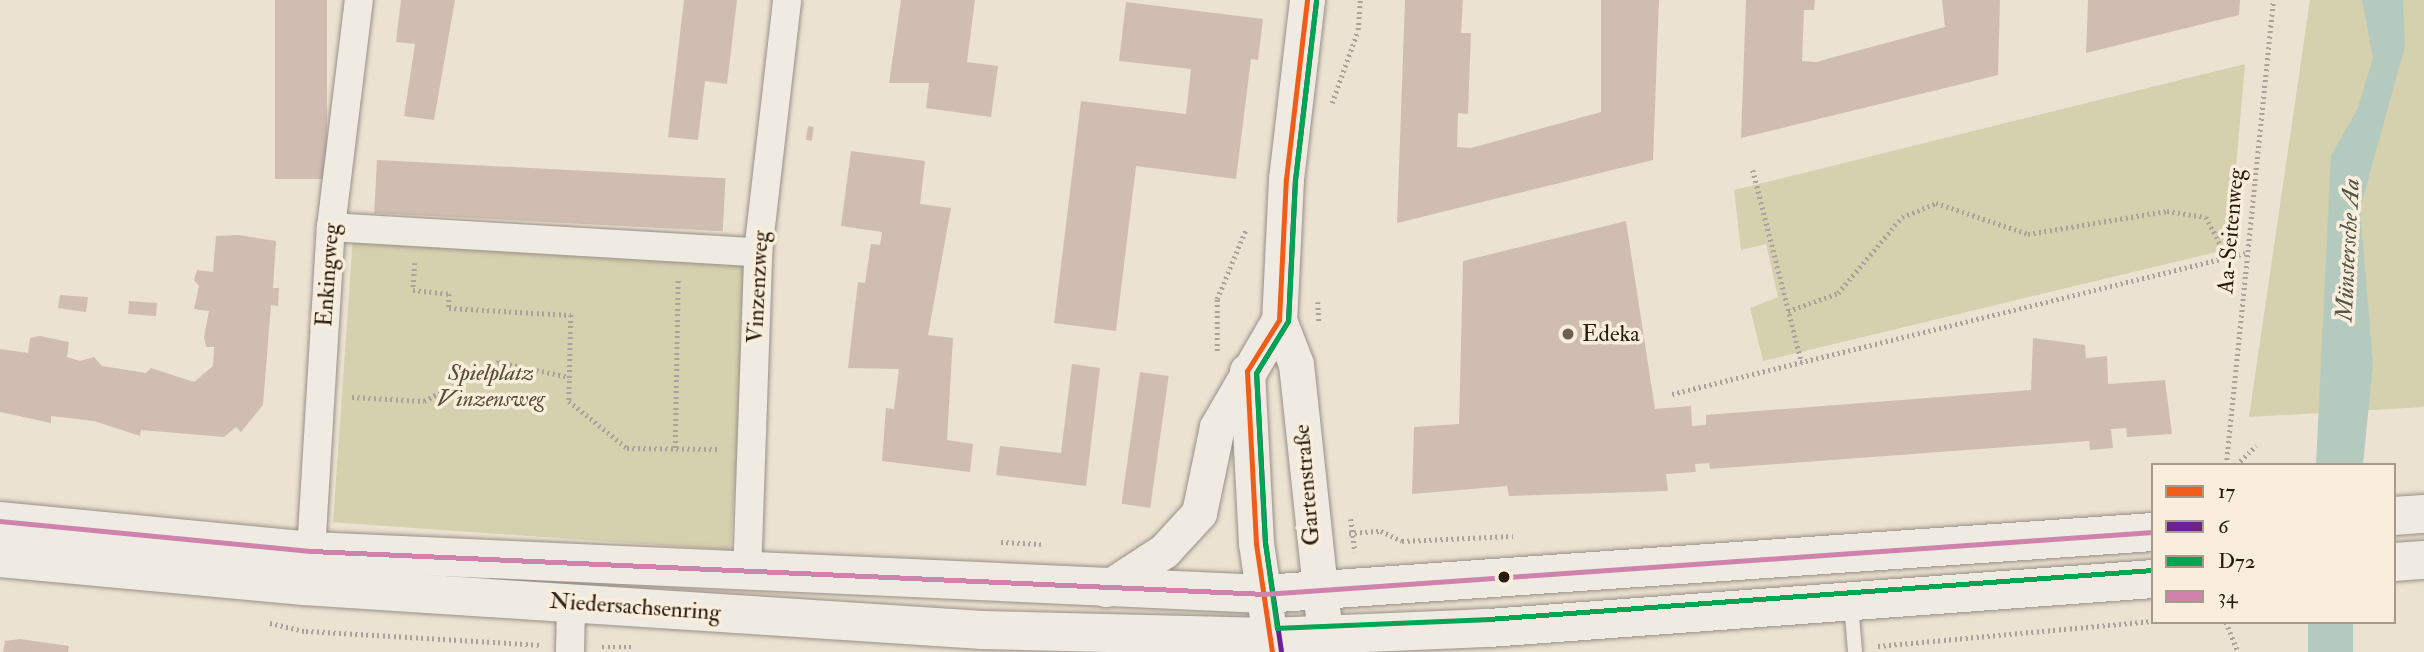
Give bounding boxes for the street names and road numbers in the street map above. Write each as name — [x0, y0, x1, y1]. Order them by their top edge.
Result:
street label: Aa-Seitenweg — [2212, 167, 2250, 295]
street label: Enkingweg — [311, 222, 345, 328]
street label: Vinzenzweg — [741, 230, 775, 344]
street label: Gartenstraße — [1288, 423, 1326, 547]
street label: Niedersachsenring — [549, 587, 721, 627]

